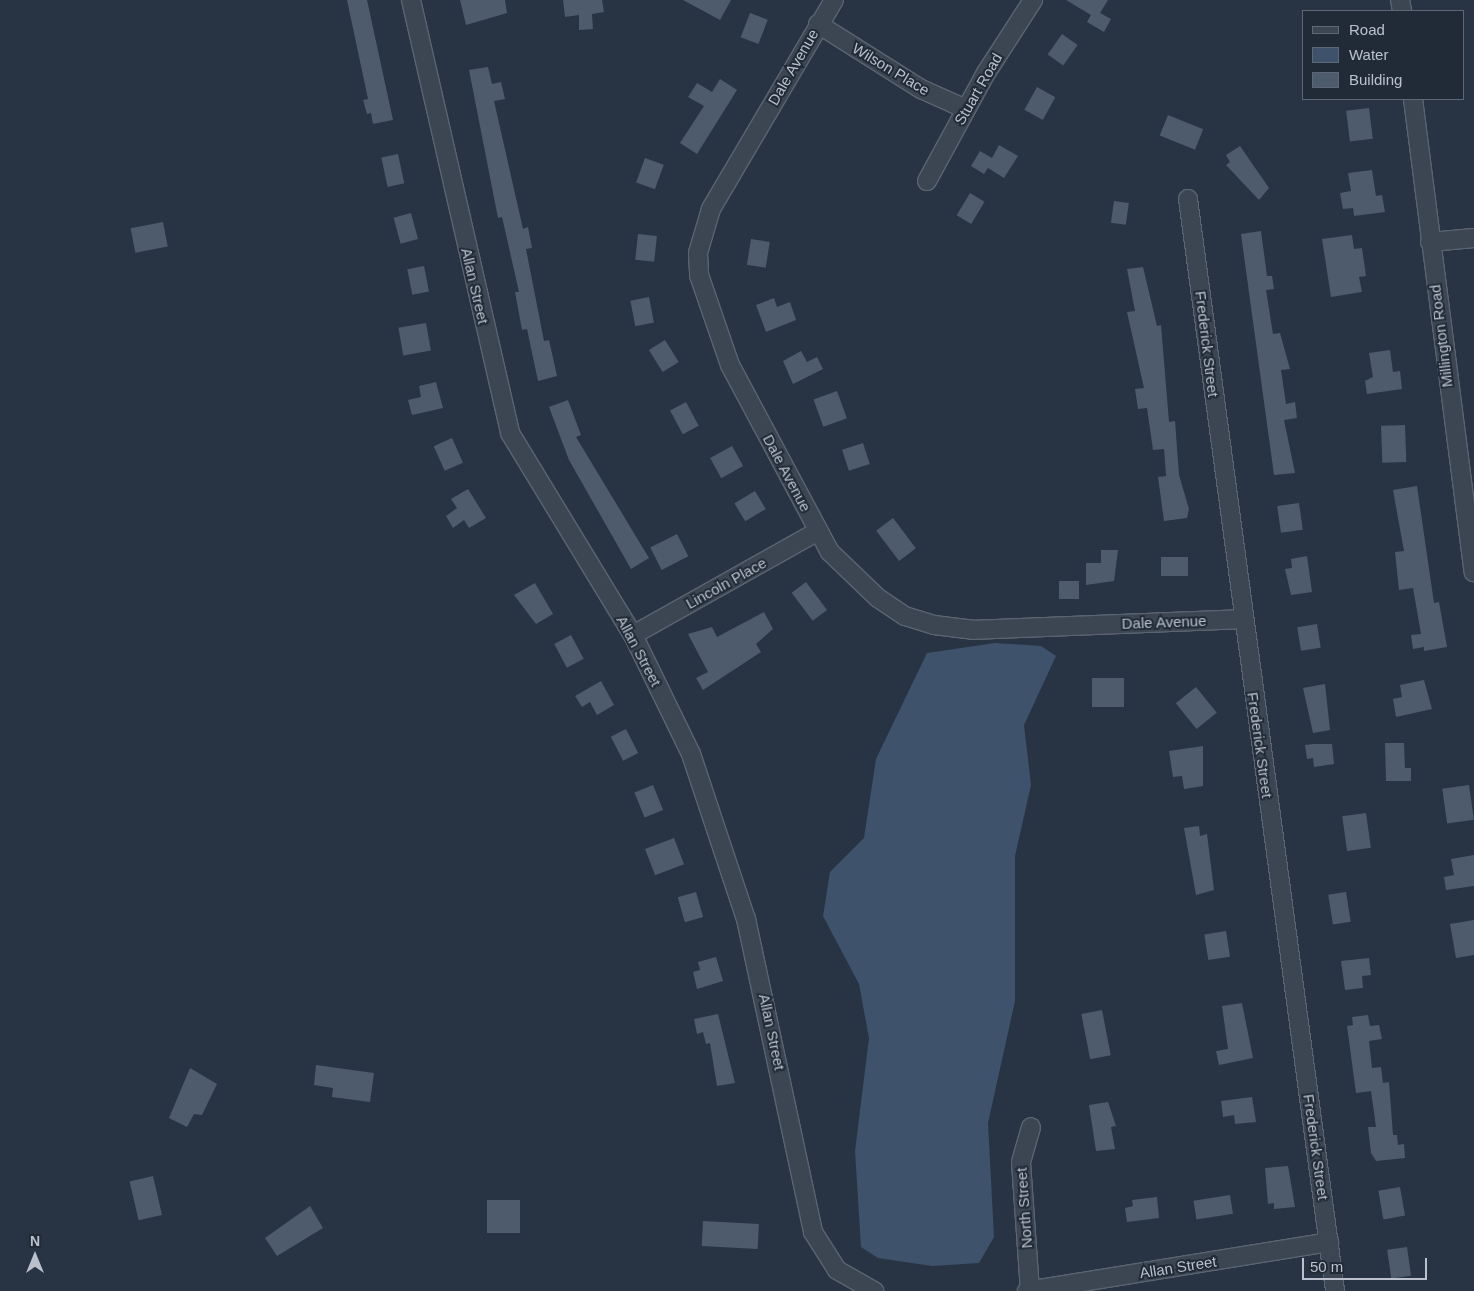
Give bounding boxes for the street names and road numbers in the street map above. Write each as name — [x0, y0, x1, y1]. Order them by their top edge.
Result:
street label: Dale Avenue — [764, 25, 822, 109]
street label: Wilson Place — [849, 39, 933, 99]
street label: Stuart Road — [950, 50, 1006, 128]
street label: Allan Street — [458, 246, 492, 326]
street label: Millington Road — [1426, 284, 1456, 388]
street label: Frederick Street — [1192, 290, 1222, 398]
street label: Dale Avenue — [759, 431, 815, 515]
street label: Lincoln Place — [683, 554, 769, 612]
street label: Dale Avenue — [1121, 612, 1207, 632]
street label: Allan Street — [613, 613, 665, 689]
street label: Frederick Street — [1244, 691, 1276, 799]
street label: Allan Street — [755, 992, 789, 1072]
street label: Frederick Street — [1300, 1093, 1332, 1201]
street label: North Street — [1012, 1167, 1036, 1249]
street label: Allan Street — [1138, 1252, 1218, 1282]

